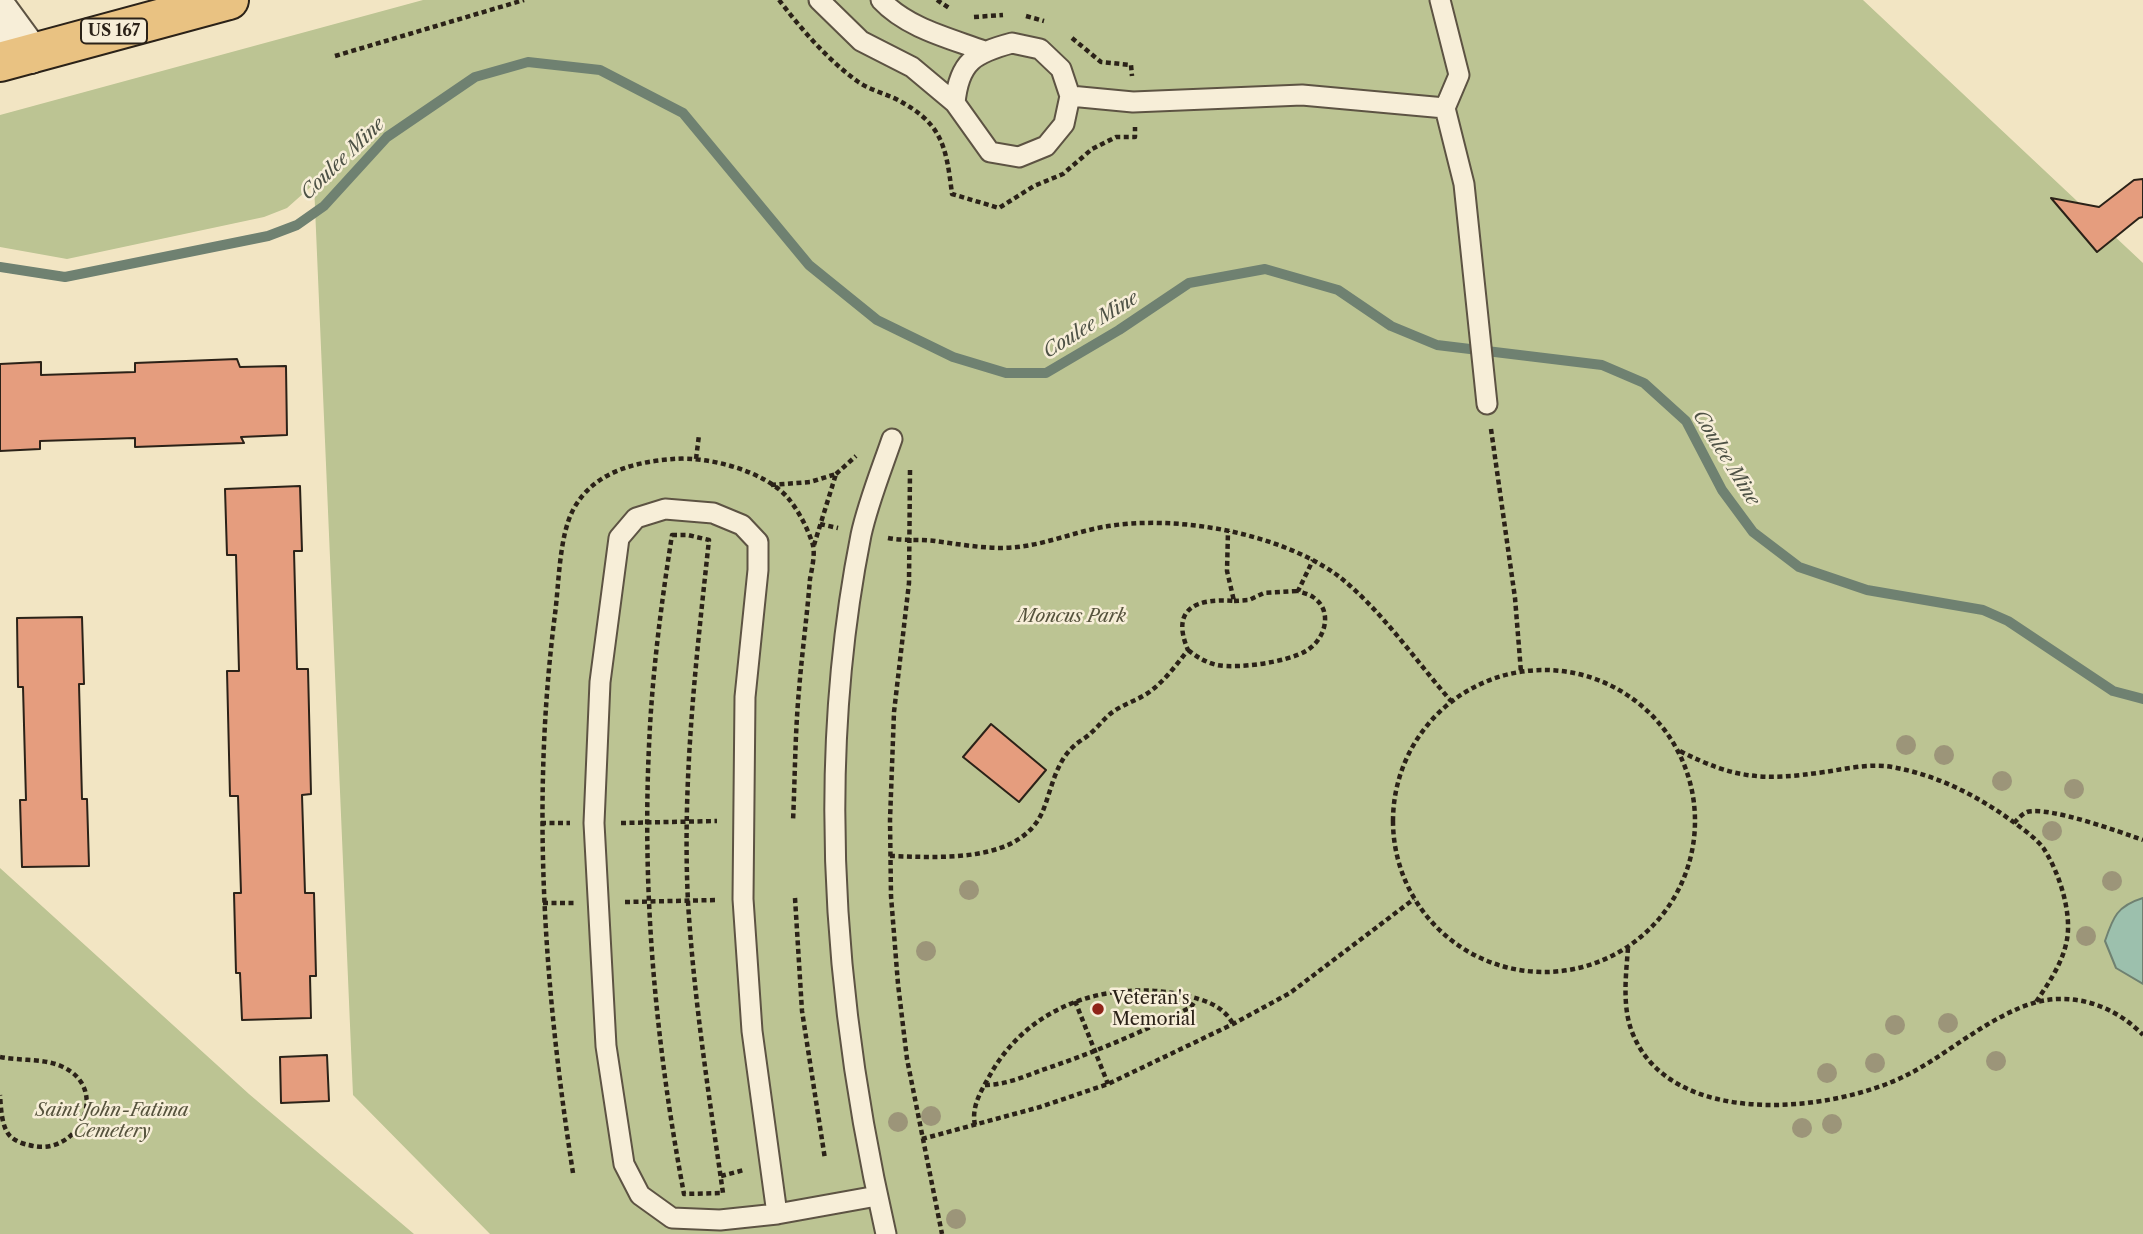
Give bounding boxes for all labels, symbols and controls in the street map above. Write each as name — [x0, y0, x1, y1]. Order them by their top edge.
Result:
road number: US 167 — [81, 19, 147, 44]
water label: Coulee Mine — [296, 113, 390, 205]
water label: Coulee Mine — [1039, 287, 1143, 363]
water label: Coulee Mine — [1688, 406, 1764, 510]
park label: Moncus Park — [1018, 606, 1126, 628]
place label: Veteran's Memorial — [1112, 988, 1196, 1030]
marker: Veteran's Memorial — [1090, 1001, 1106, 1017]
park label: Saint John-Fatima Cemetery — [35, 1100, 189, 1142]

